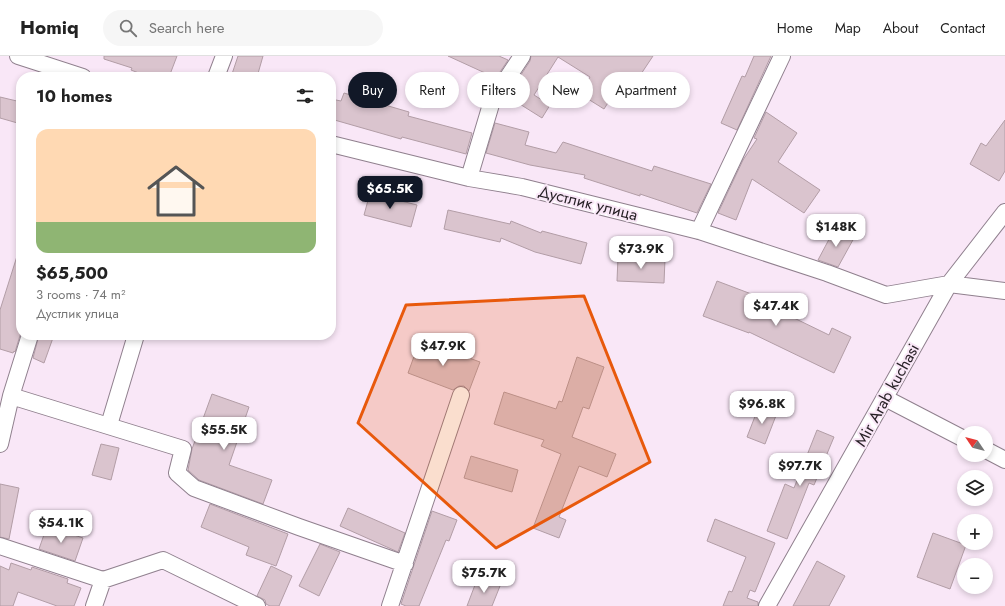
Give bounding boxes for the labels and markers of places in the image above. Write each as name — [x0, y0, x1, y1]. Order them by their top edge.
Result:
pin: $65.5K — [357, 176, 423, 210]
pin: $148K — [808, 214, 864, 248]
pin: $73.9K — [608, 236, 674, 270]
pin: $47.4K — [743, 293, 809, 327]
pin: $47.9K — [410, 333, 476, 367]
pin: $96.8K — [729, 391, 795, 425]
pin: $55.5K — [191, 417, 257, 451]
pin: $97.7K — [767, 453, 833, 487]
pin: $54.1K — [28, 510, 94, 544]
pin: $75.7K — [451, 560, 517, 594]

